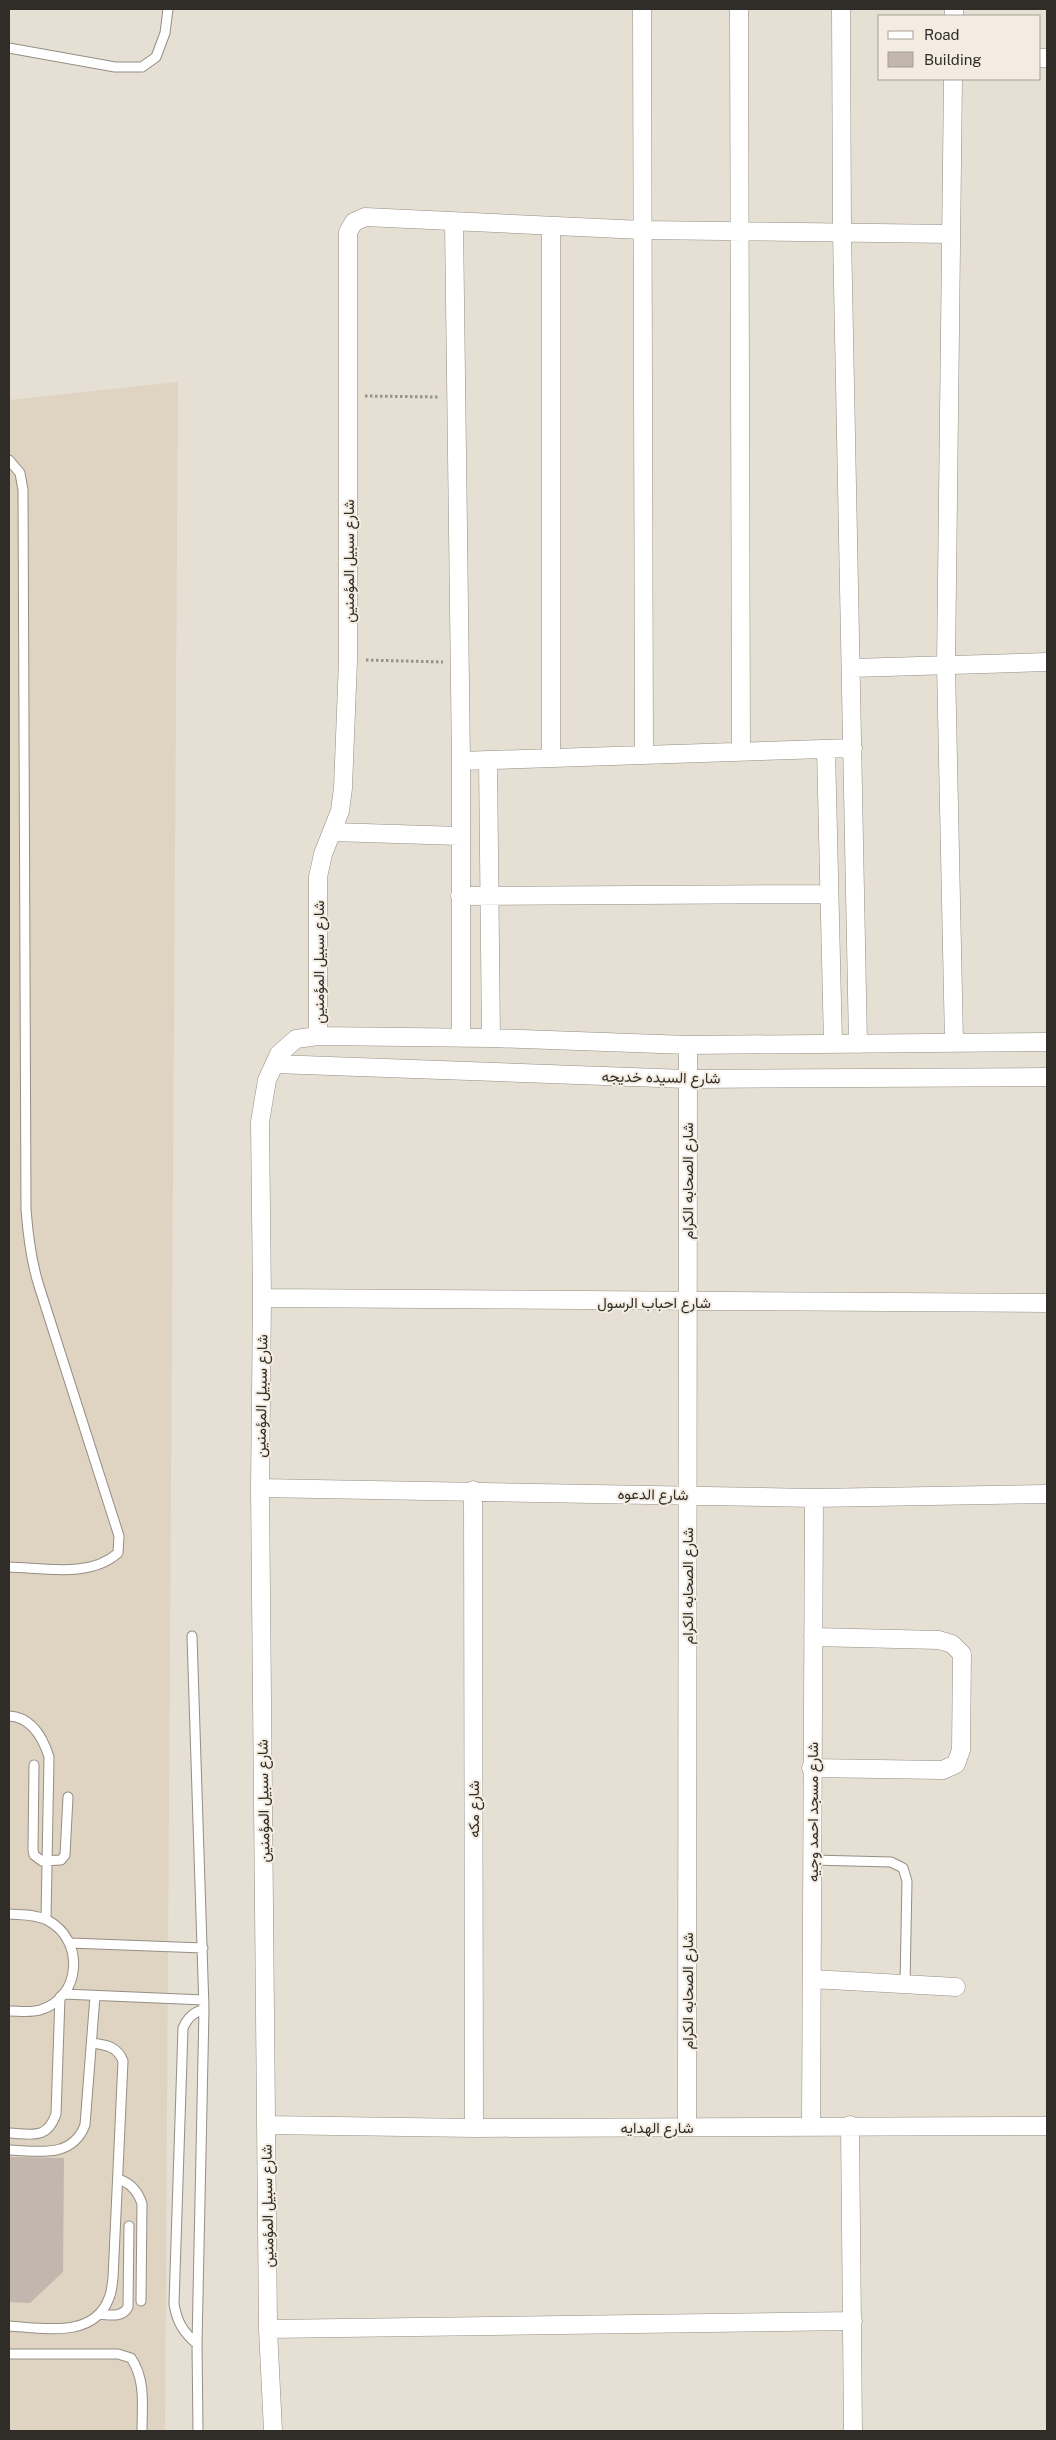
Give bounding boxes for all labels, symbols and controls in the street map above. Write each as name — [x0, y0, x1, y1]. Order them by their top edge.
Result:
legend — [878, 15, 1041, 80]
text: Road — [924, 26, 960, 43]
text: Building — [924, 51, 982, 68]
street label: شارع سبيل المؤمنين — [340, 499, 360, 623]
street label: شارع سبيل المؤمنين — [310, 900, 330, 1024]
street label: شارع السيده خديجه — [601, 1067, 721, 1090]
street label: شارع الصحابه الكرام — [679, 1122, 699, 1240]
street label: شارع احباب الرسول — [597, 1294, 711, 1314]
street label: شارع سبيل المؤمنين — [251, 1334, 274, 1458]
street label: شارع الدعوه — [617, 1485, 689, 1506]
street label: شارع الصحابه الكرام — [679, 1527, 699, 1645]
street label: شارع سبيل المؤمنين — [253, 1739, 276, 1863]
street label: شارع مسجد احمد وجيه — [804, 1742, 824, 1882]
street label: شارع مكه — [465, 1780, 485, 1838]
street label: شارع الصحابه الكرام — [679, 1932, 699, 2050]
street label: شارع الهدايه — [621, 2119, 694, 2139]
street label: شارع سبيل المؤمنين — [257, 2144, 280, 2268]

